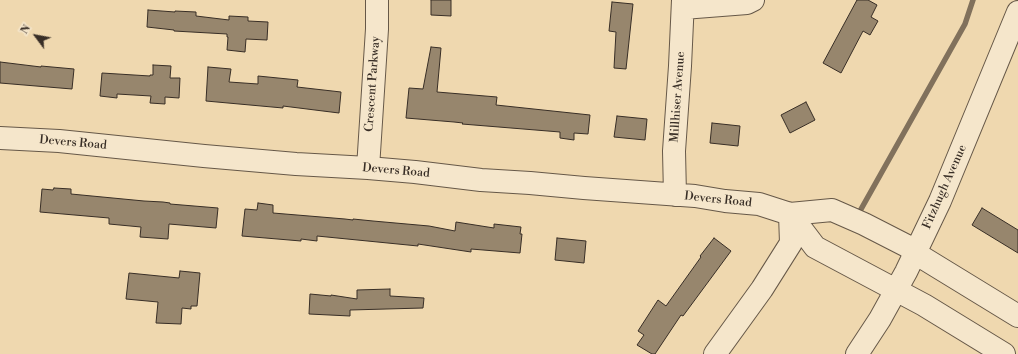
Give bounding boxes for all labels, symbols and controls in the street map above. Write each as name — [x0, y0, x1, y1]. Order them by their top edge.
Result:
north arrow — [16, 16, 56, 56]
text: N — [18, 22, 34, 37]
street label: Crescent Parkway — [362, 36, 384, 132]
street label: Millhiser Avenue — [668, 51, 688, 143]
street label: Devers Road — [39, 133, 107, 153]
street label: Fitzhugh Avenue — [920, 143, 970, 231]
street label: Devers Road — [362, 161, 430, 181]
street label: Devers Road — [683, 189, 753, 211]

